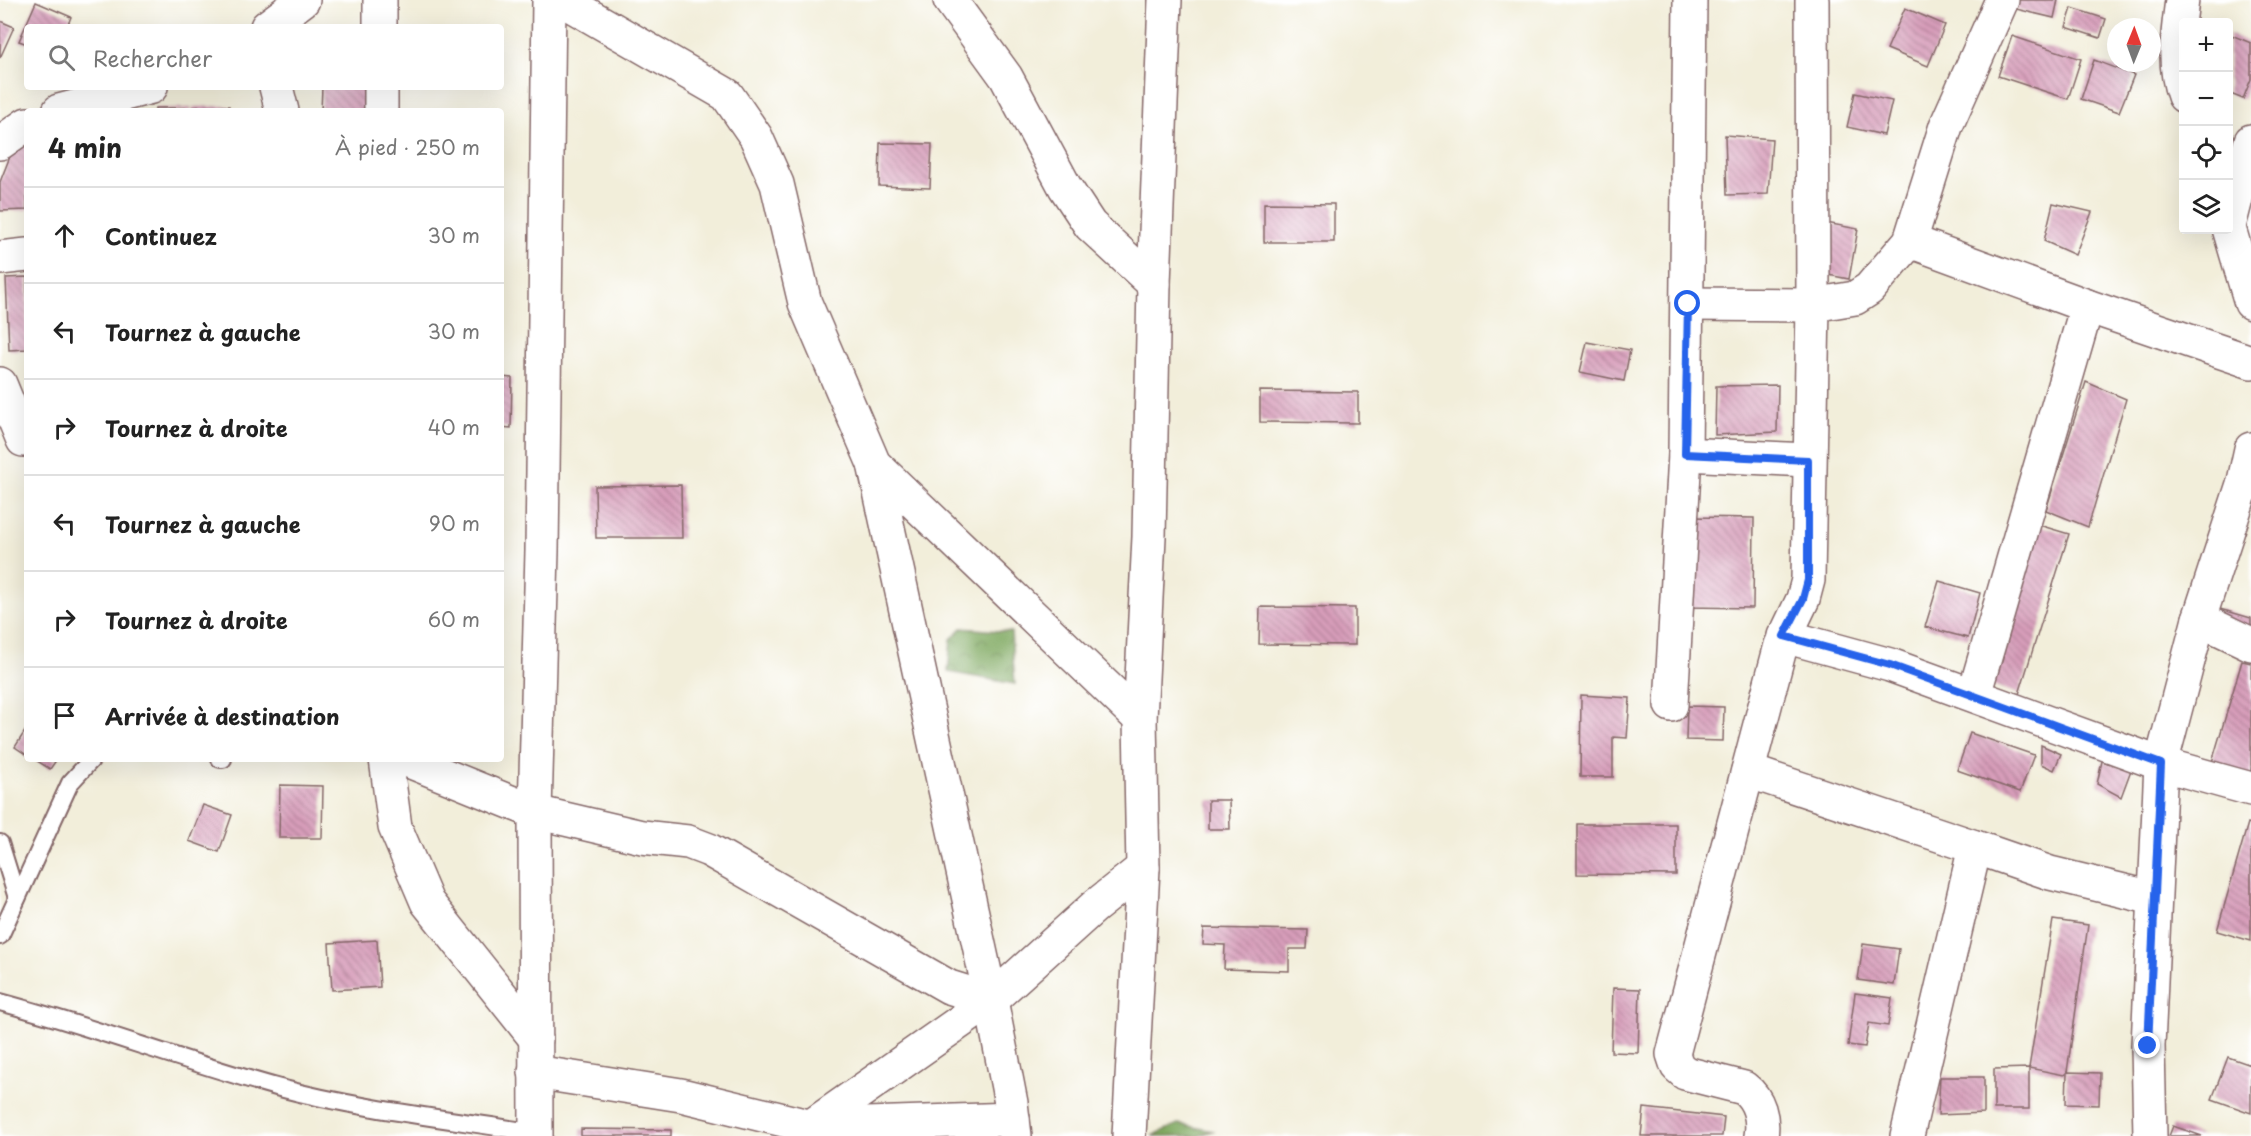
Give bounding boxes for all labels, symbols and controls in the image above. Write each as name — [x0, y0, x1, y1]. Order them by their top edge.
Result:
north arrow — [2107, 18, 2161, 72]
map controls — [2179, 18, 2233, 234]
button: + — [2179, 18, 2233, 72]
search box — [24, 24, 504, 90]
icon: search — [45, 41, 78, 74]
text: Rechercher — [93, 41, 212, 74]
button: − — [2179, 72, 2233, 126]
button: locate — [2179, 126, 2233, 180]
text: 4 min — [48, 128, 122, 167]
text: À pied · 250 m — [335, 132, 480, 162]
button: layers — [2179, 180, 2233, 234]
icon: ahead — [48, 219, 81, 252]
text: Continuez — [105, 219, 217, 252]
text: 30 m — [427, 220, 480, 250]
route start — [1674, 290, 1700, 316]
icon: left — [48, 315, 81, 348]
text: Tournez à gauche — [105, 315, 301, 348]
text: 30 m — [427, 316, 480, 346]
icon: right — [48, 411, 81, 444]
text: Tournez à droite — [105, 411, 288, 444]
text: 40 m — [428, 412, 480, 442]
icon: left — [48, 507, 81, 540]
text: Tournez à gauche — [105, 507, 301, 540]
text: 90 m — [429, 508, 480, 538]
icon: right — [48, 603, 81, 636]
text: Tournez à droite — [105, 603, 288, 636]
text: 60 m — [428, 604, 480, 634]
icon: arrive — [48, 699, 81, 732]
text: Arrivée à destination — [105, 699, 339, 732]
route end — [2134, 1032, 2160, 1058]

